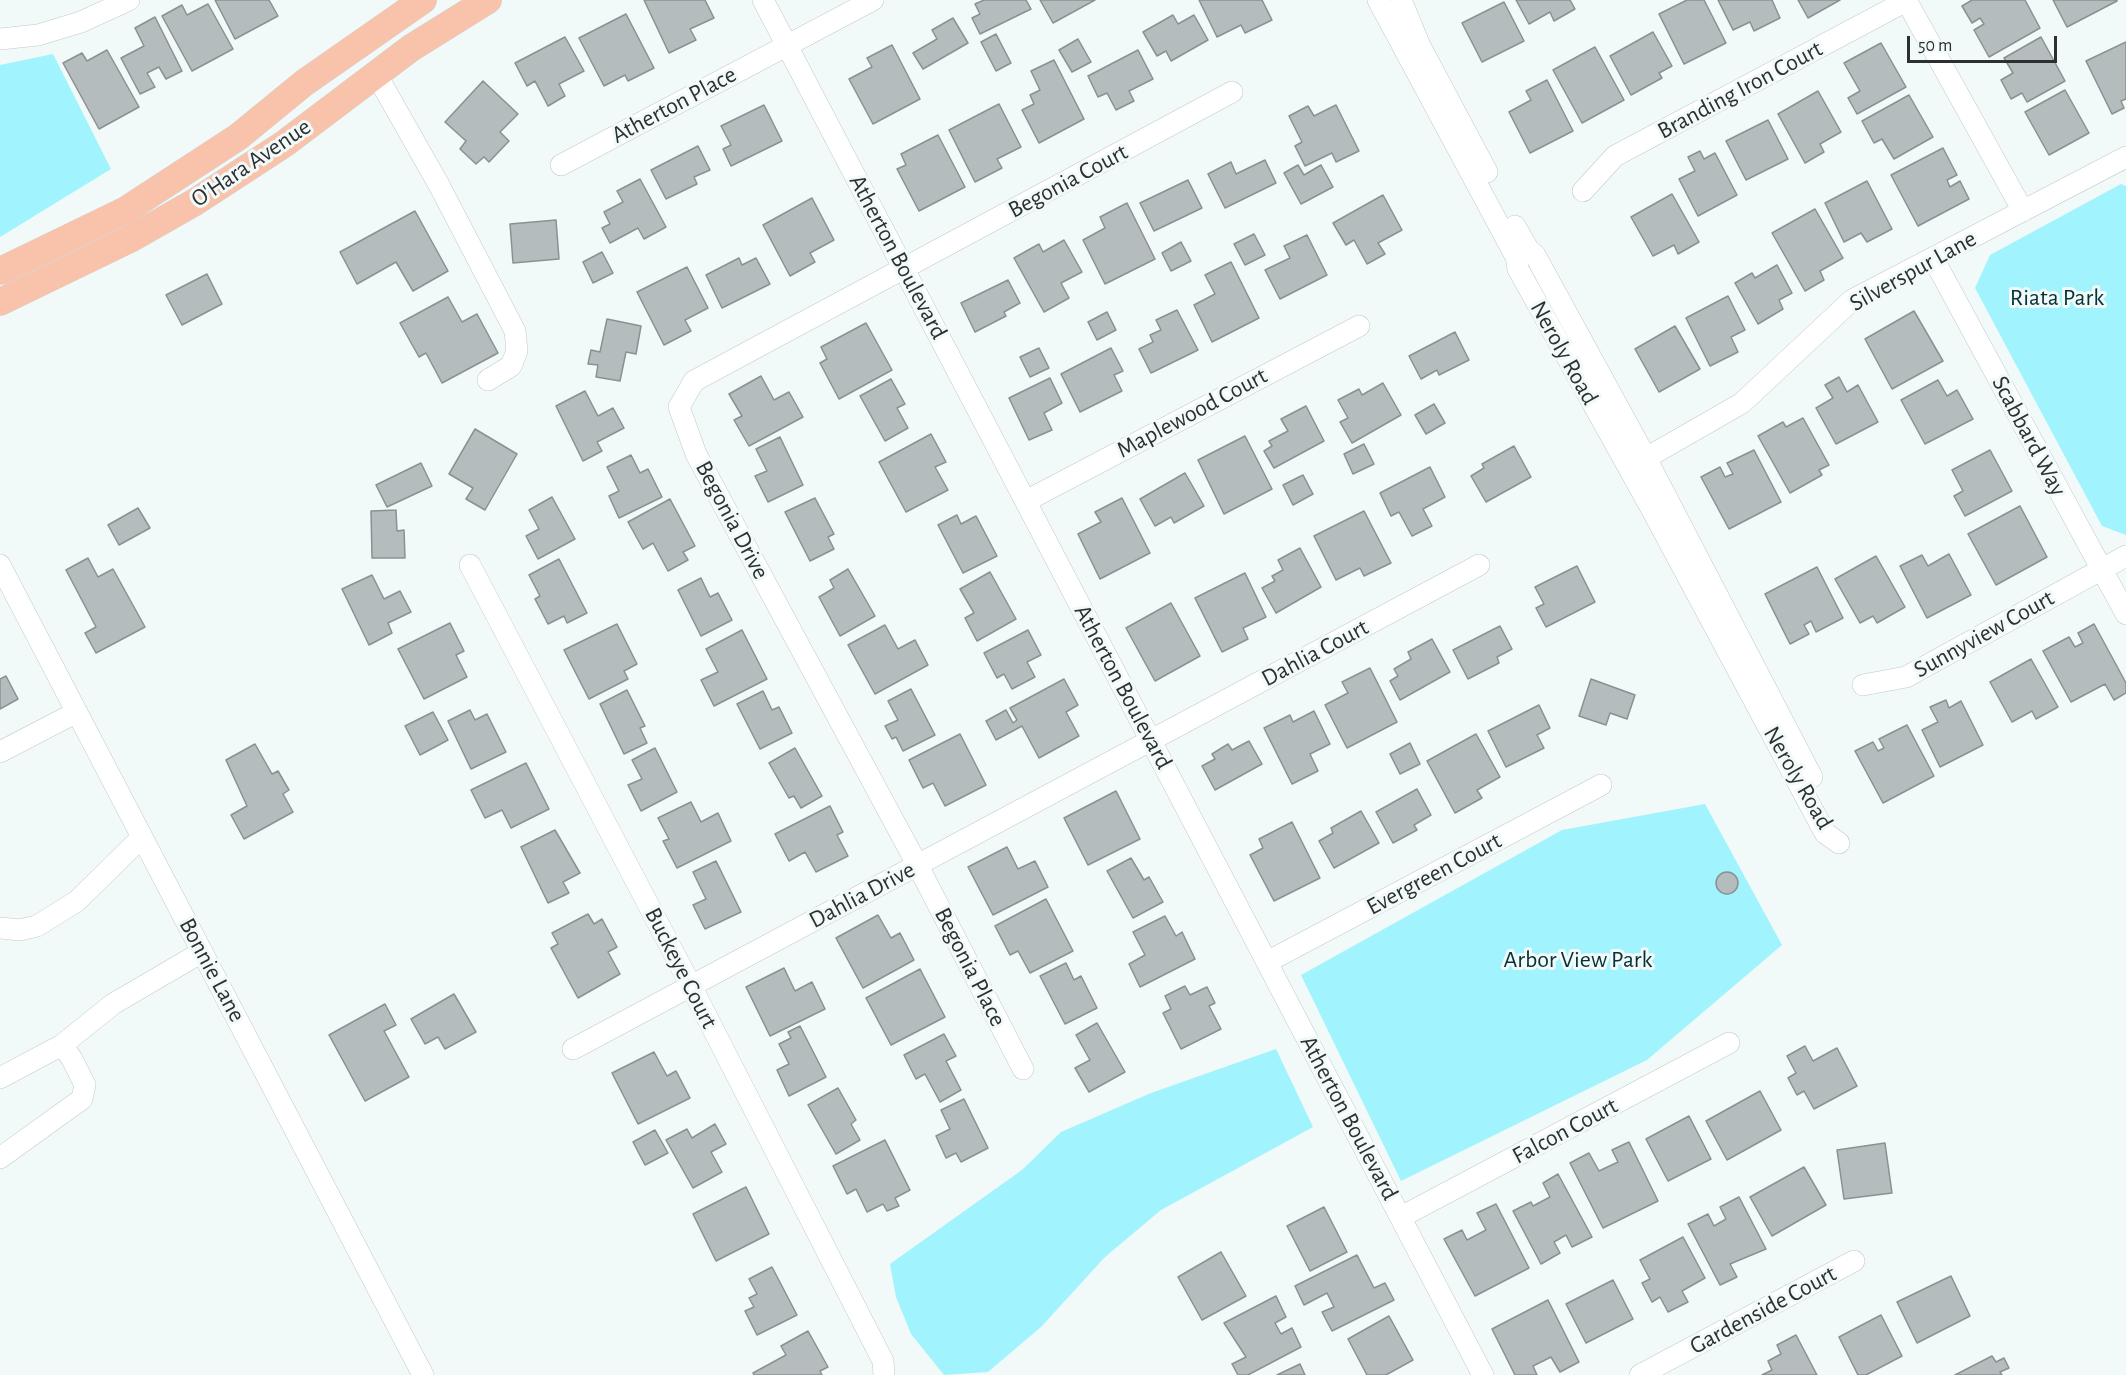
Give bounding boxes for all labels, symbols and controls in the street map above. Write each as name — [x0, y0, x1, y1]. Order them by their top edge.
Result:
scale bar — [1910, 24, 2060, 62]
street label: Branding Iron Court — [1653, 34, 1827, 146]
text: 50 m — [1918, 37, 1952, 55]
street label: Atherton Place — [607, 60, 741, 150]
street label: O'Hara Avenue — [186, 112, 316, 214]
street label: Begonia Court — [1003, 138, 1133, 224]
street label: Atherton Boulevard — [843, 170, 953, 344]
street label: Silverspur Lane — [1844, 224, 1982, 318]
park label: Riata Park — [2010, 284, 2104, 312]
street label: Neroly Road — [1524, 296, 1604, 410]
street label: Maplewood Court — [1112, 361, 1272, 465]
street label: Scabbard Way — [1985, 371, 2073, 501]
street label: Begonia Drive — [689, 456, 775, 584]
street label: Sunnyview Court — [1909, 584, 2059, 684]
street label: Atherton Boulevard — [1068, 600, 1178, 774]
street label: Dahlia Court — [1257, 613, 1373, 693]
street label: Neroly Road — [1757, 721, 1839, 835]
street label: Evergreen Court — [1362, 826, 1506, 922]
street label: Dahlia Drive — [804, 855, 920, 935]
street label: Buckeye Court — [638, 903, 724, 1033]
street label: Begonia Place — [928, 903, 1012, 1031]
street label: Bonnie Lane — [173, 913, 251, 1027]
park label: Arbor View Park — [1504, 946, 1652, 974]
street label: Atherton Boulevard — [1294, 1031, 1404, 1205]
street label: Falcon Court — [1507, 1091, 1623, 1171]
street label: Gardenside Court — [1685, 1259, 1841, 1361]

